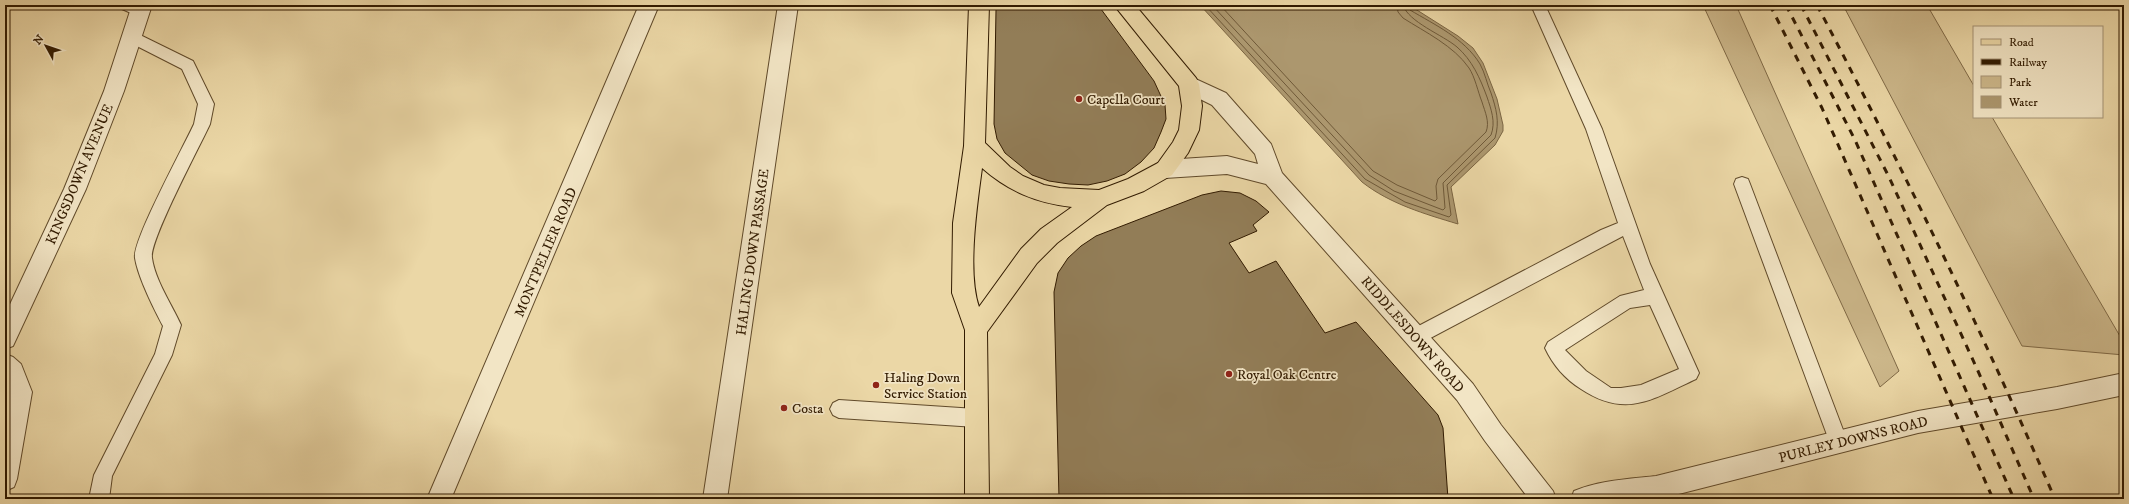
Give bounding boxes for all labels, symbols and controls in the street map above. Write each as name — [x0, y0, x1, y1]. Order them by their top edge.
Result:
north arrow — [26, 26, 66, 66]
legend — [1973, 26, 2103, 118]
text: N — [31, 32, 47, 48]
text: Road — [2009, 35, 2034, 50]
text: Railway — [2009, 55, 2047, 70]
text: Park — [2009, 75, 2031, 90]
place label: Capella Court — [1087, 91, 1166, 109]
marker: Capella Court — [1074, 94, 1084, 104]
text: Water — [2008, 95, 2038, 110]
street label: KINGSDOWN AVENUE — [42, 101, 118, 247]
street label: HALING DOWN PASSAGE — [732, 168, 774, 337]
street label: MONTPELIER ROAD — [510, 185, 581, 320]
street label: RIDDLESDOWN ROAD — [1357, 273, 1468, 397]
place label: Royal Oak Centre — [1237, 366, 1337, 384]
place label: Haling Down Service Station — [884, 369, 968, 403]
marker: Royal Oak Centre — [1224, 369, 1234, 379]
marker: Haling Down Service Station — [871, 380, 881, 390]
place label: Costa — [792, 400, 823, 418]
marker: Costa — [779, 403, 789, 413]
street label: PURLEY DOWNS ROAD — [1777, 413, 1930, 467]

